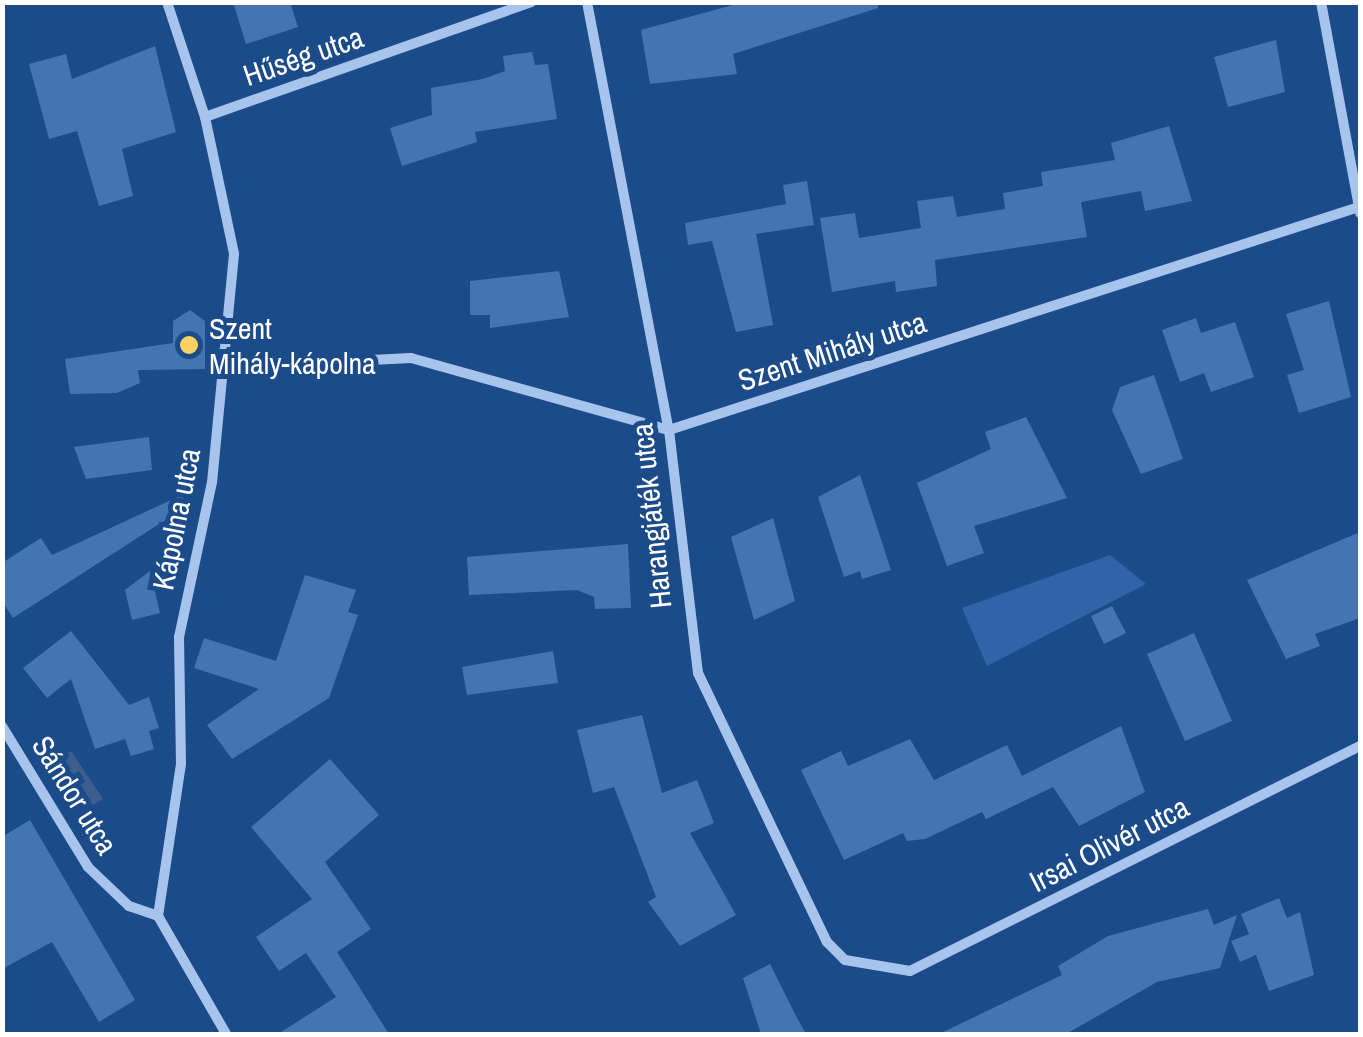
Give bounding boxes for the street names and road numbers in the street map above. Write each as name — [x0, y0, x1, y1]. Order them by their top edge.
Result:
street label: Hűség utca — [238, 19, 368, 93]
street label: Szent Mihály utca — [733, 304, 931, 398]
street label: Harangjáték utca — [623, 422, 679, 610]
street label: Kápolna utca — [145, 445, 207, 593]
street label: Sándor utca — [25, 729, 125, 861]
street label: Irsai Olivér utca — [1023, 789, 1195, 899]

